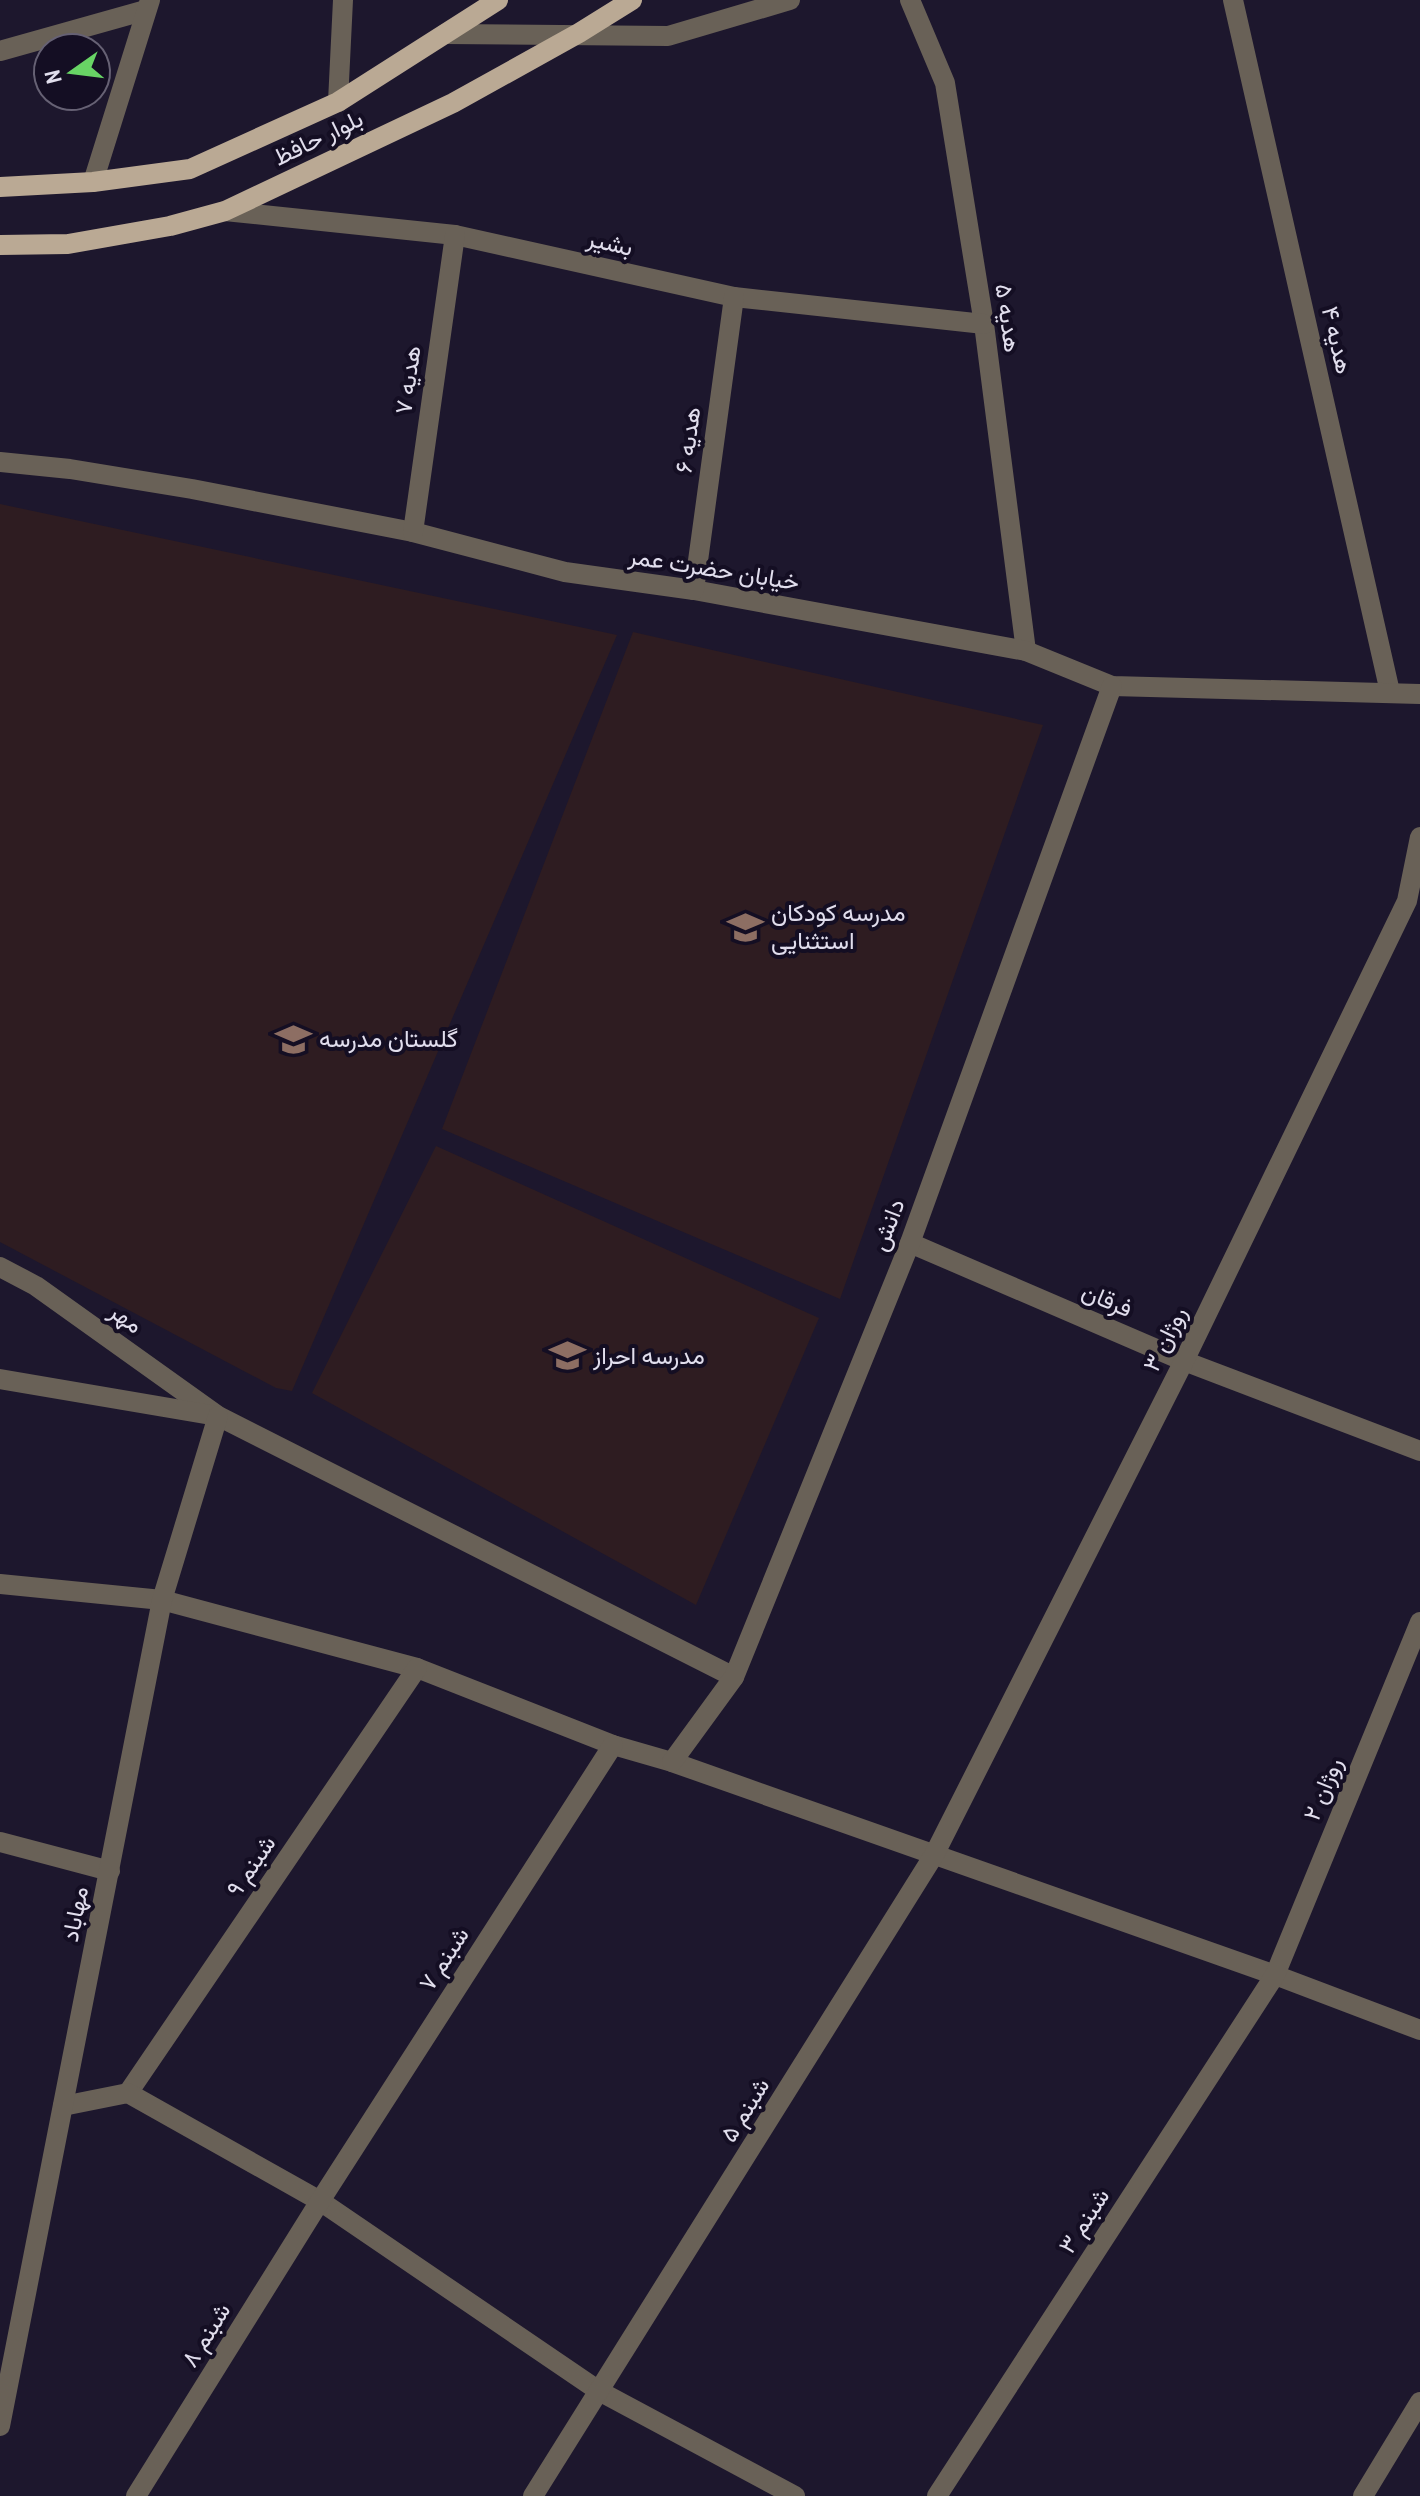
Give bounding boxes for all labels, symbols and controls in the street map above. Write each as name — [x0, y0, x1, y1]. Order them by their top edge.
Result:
north arrow — [32, 32, 112, 112]
text: N — [36, 67, 69, 87]
street label: بلوار حافظ — [267, 102, 368, 173]
street label: بشیر — [583, 221, 636, 263]
street label: هدیه ۵ — [988, 281, 1030, 354]
street label: هدیه ۴ — [1315, 303, 1361, 377]
street label: هدیه ۷ — [386, 343, 428, 416]
street label: هدیه ۶ — [667, 405, 707, 475]
street label: خیابان حضرت عمر — [626, 539, 802, 597]
place label: مدرسه کودکان استثنایی — [771, 896, 905, 956]
school or university icon: مدرسه کودکان استثنایی — [726, 908, 764, 946]
school or university icon: گلستان مدرسه — [274, 1020, 312, 1058]
place label: گلستان مدرسه — [319, 1022, 458, 1054]
street label: دانش — [863, 1194, 912, 1255]
street label: فرقان — [1077, 1274, 1138, 1324]
street label: مهر — [103, 1294, 150, 1340]
street label: روژان ۳ — [1135, 1301, 1194, 1377]
school or university icon: مدرسه احراز — [548, 1337, 586, 1375]
place label: مدرسه احراز — [592, 1339, 705, 1371]
street label: روژان ۲ — [1295, 1752, 1349, 1825]
street label: شبنم ۹ — [218, 1828, 283, 1903]
street label: مهاباد — [53, 1883, 95, 1944]
street label: شبنم ۷ — [411, 1920, 477, 1997]
street label: شبنم ۵ — [712, 2071, 777, 2148]
street label: شبنم ۳ — [1050, 2182, 1117, 2260]
street label: شبنم ۸ — [173, 2296, 238, 2373]

